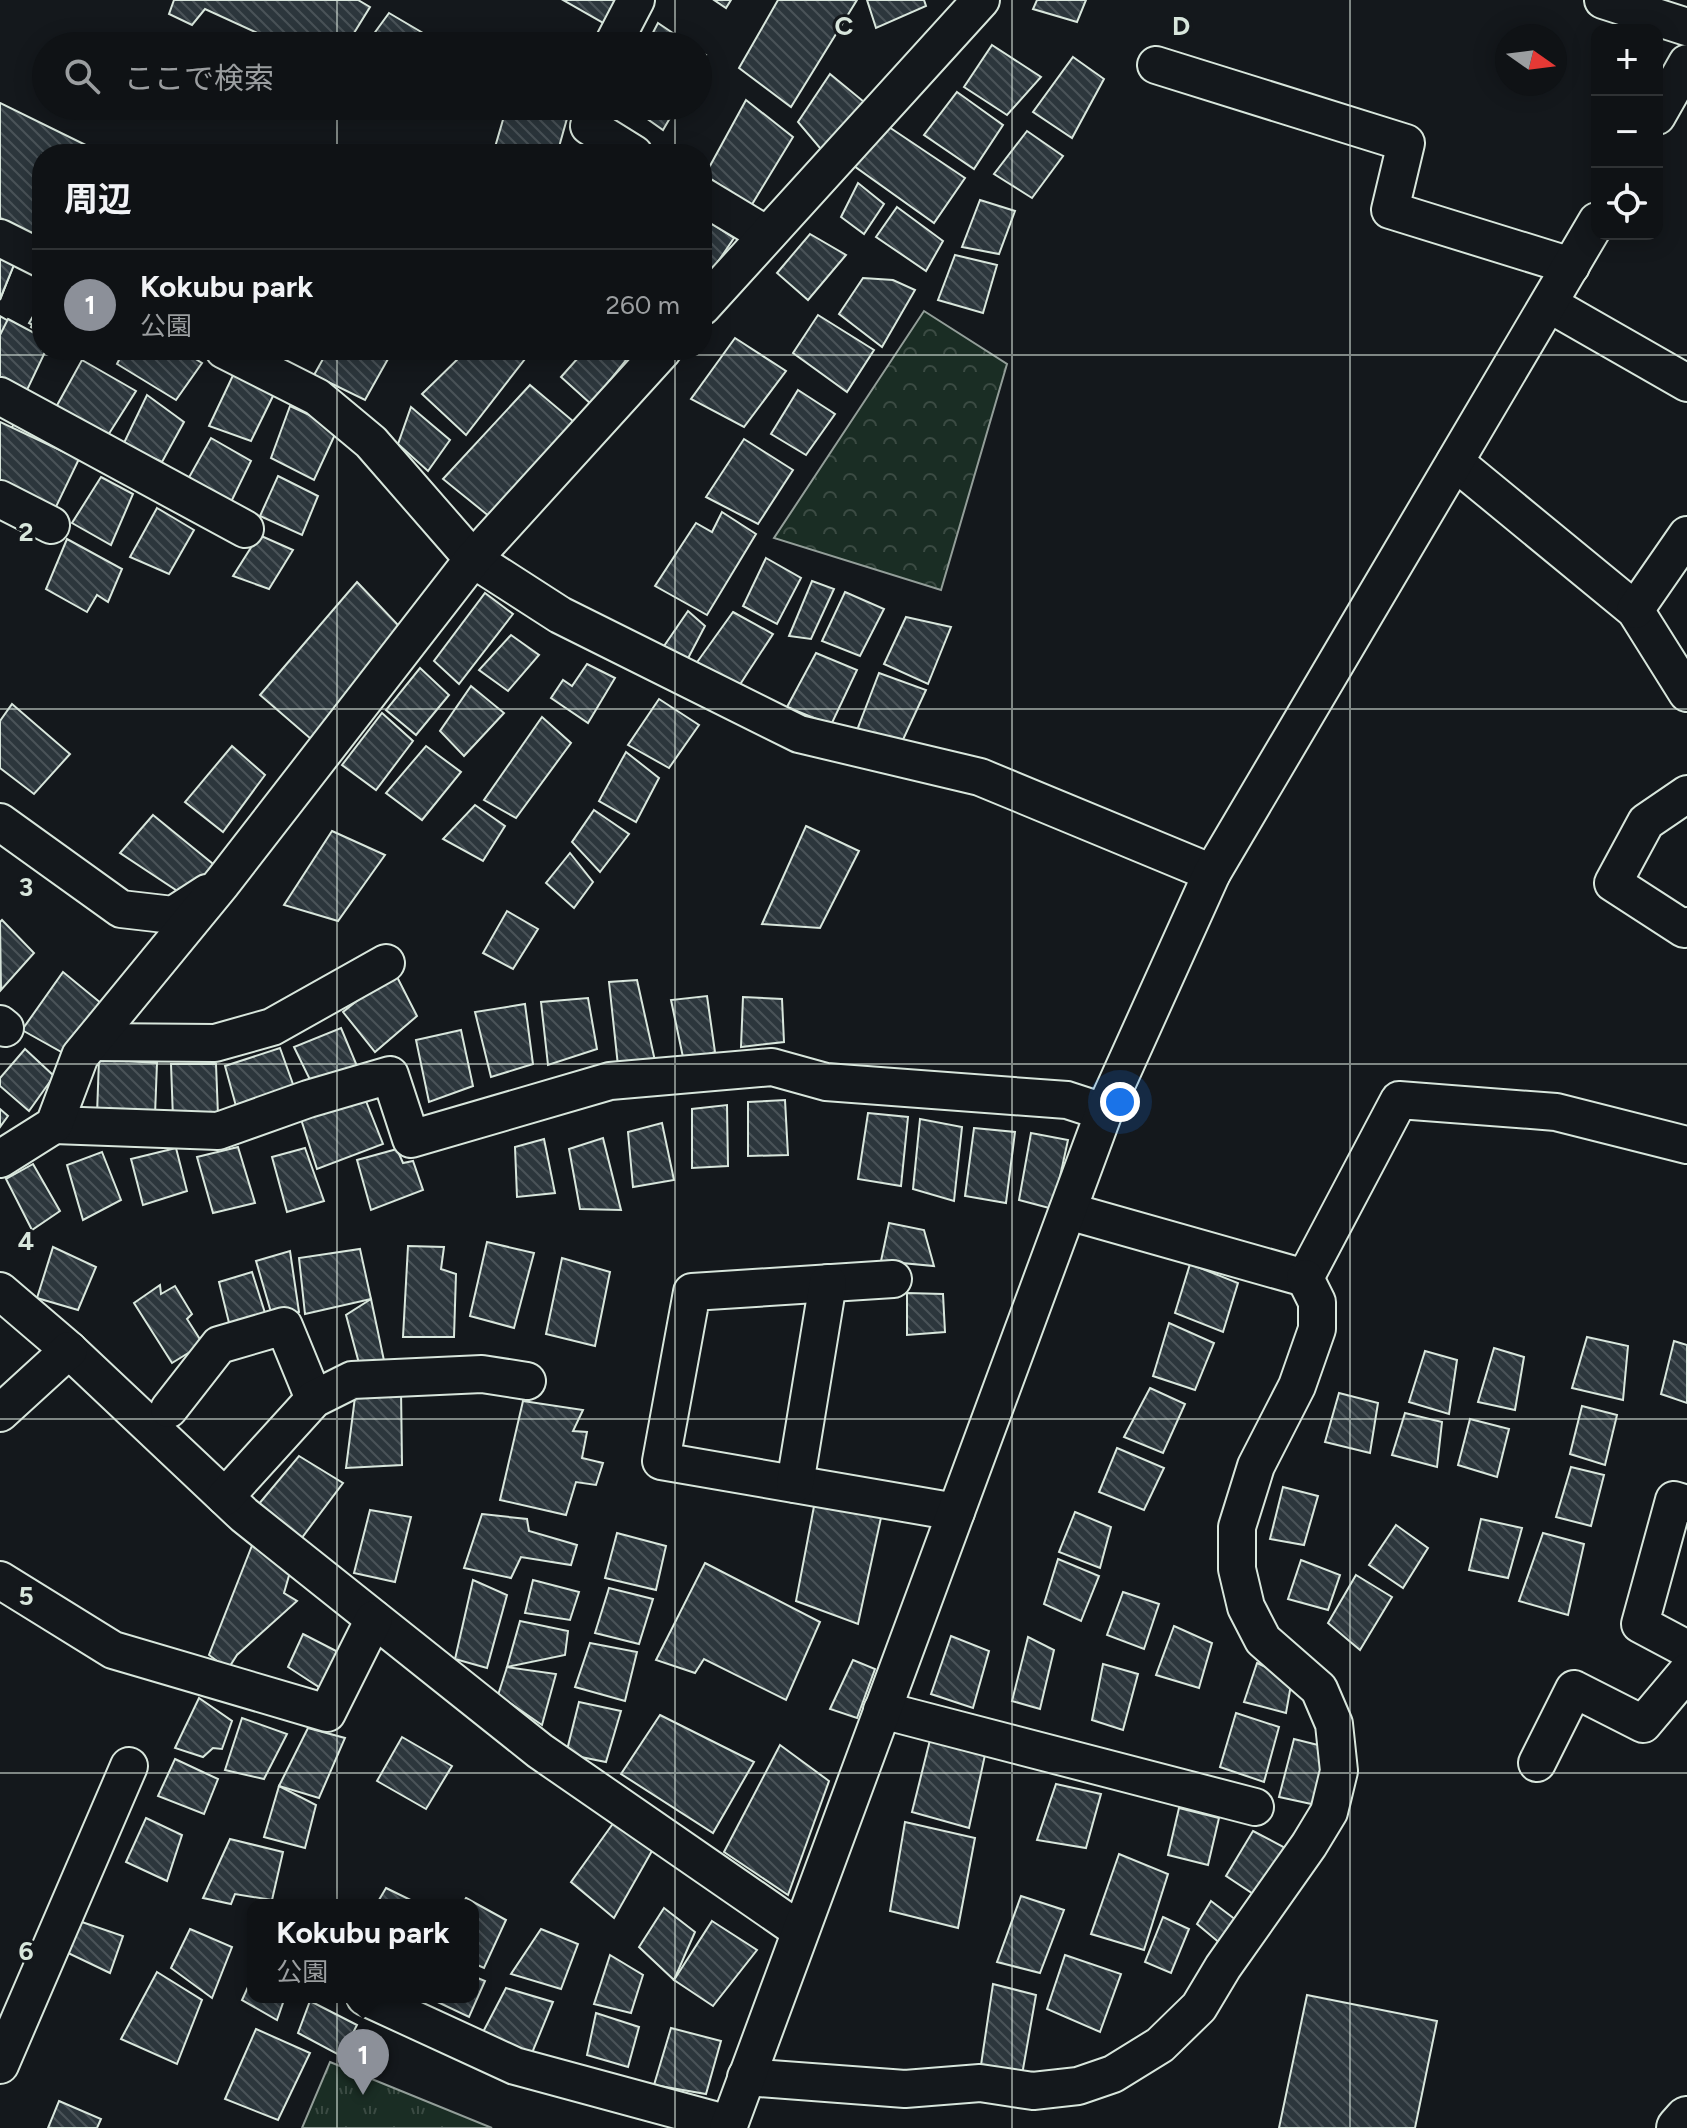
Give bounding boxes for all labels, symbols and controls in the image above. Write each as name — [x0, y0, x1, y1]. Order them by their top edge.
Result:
text: C — [835, 10, 854, 42]
text: D — [1172, 10, 1190, 42]
north arrow — [1495, 24, 1567, 96]
map controls — [1591, 24, 1663, 240]
button: + — [1591, 24, 1663, 96]
search box — [32, 32, 712, 120]
icon: search — [60, 54, 104, 98]
text: ここで検索 — [124, 60, 274, 97]
button: − — [1591, 96, 1663, 168]
button: locate — [1591, 168, 1663, 240]
text: 周辺 — [64, 179, 132, 220]
text: Kokubu park — [140, 268, 313, 305]
text: 1 — [85, 289, 95, 321]
text: 260 m — [606, 289, 680, 321]
text: 公園 — [140, 310, 192, 342]
text: 2 — [18, 516, 34, 548]
text: 3 — [19, 871, 33, 903]
your location — [1100, 1082, 1140, 1122]
text: 4 — [18, 1225, 34, 1257]
text: 5 — [18, 1580, 34, 1612]
popup — [247, 1899, 479, 2003]
text: Kokubu park — [276, 1914, 450, 1951]
text: 6 — [18, 1935, 34, 1967]
text: 公園 — [276, 1956, 328, 1988]
pin: 1 — [337, 2029, 389, 2095]

